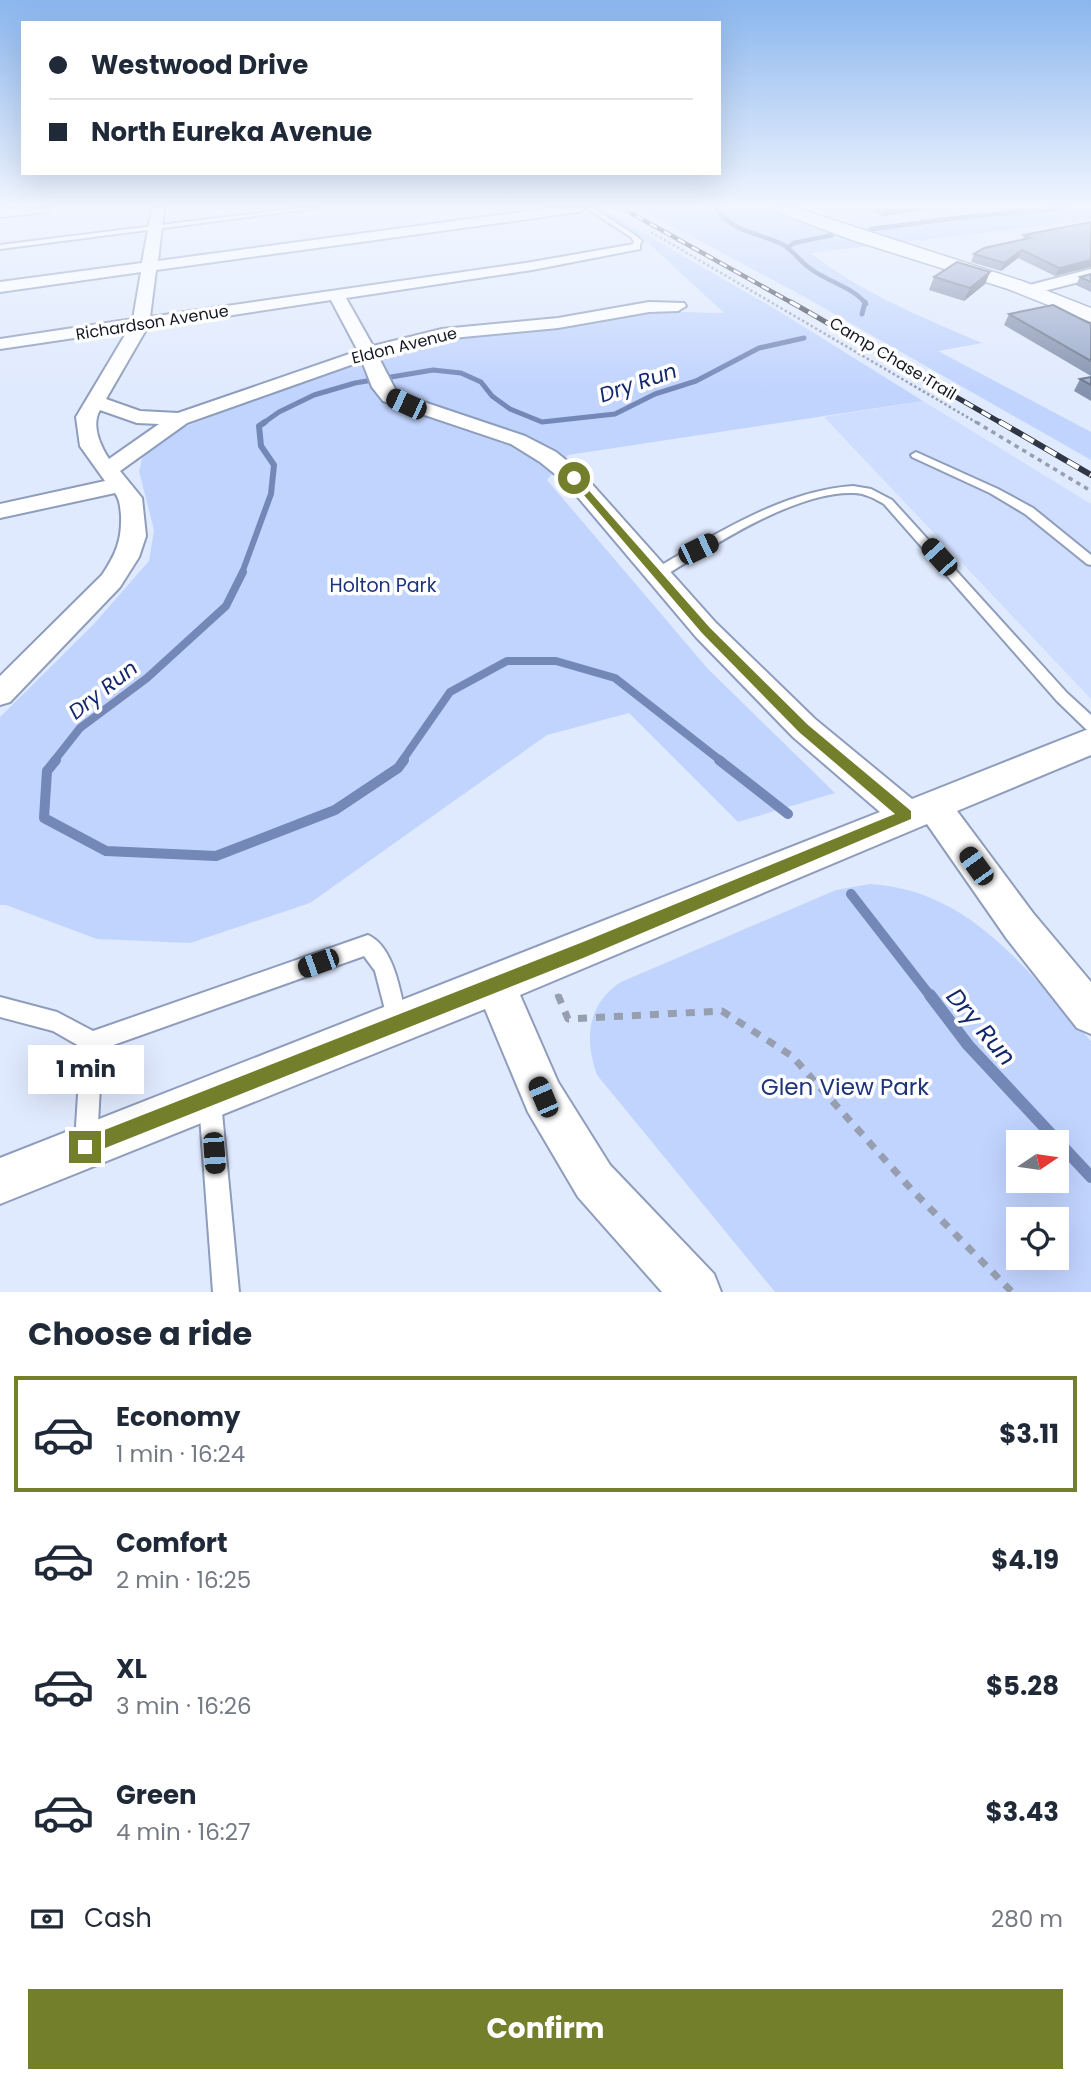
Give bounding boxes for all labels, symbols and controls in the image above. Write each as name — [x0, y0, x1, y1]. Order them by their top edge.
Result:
text: Westwood Drive — [91, 47, 308, 83]
text: North Eureka Avenue — [91, 114, 372, 150]
street label: Richardson Avenue — [74, 299, 230, 346]
street label: Camp Chase Trail — [825, 311, 960, 405]
street label: Eldon Avenue — [349, 321, 459, 370]
water label: Dry Run — [595, 356, 681, 409]
car — [383, 386, 430, 422]
route start — [558, 462, 590, 494]
car — [675, 530, 722, 568]
car — [918, 534, 961, 580]
park label: Holton Park — [329, 572, 437, 599]
water label: Dry Run — [62, 653, 143, 726]
car — [956, 843, 997, 889]
car — [295, 946, 342, 980]
water label: Dry Run — [939, 981, 1024, 1072]
callout: 1 min — [27, 1046, 143, 1094]
text: 1 min — [56, 1053, 116, 1085]
park label: Glen View Park — [761, 1071, 929, 1103]
car — [526, 1074, 561, 1120]
north arrow — [1006, 1130, 1069, 1194]
map controls — [1006, 1130, 1069, 1270]
route end — [69, 1131, 101, 1163]
car — [203, 1131, 226, 1175]
button: locate — [1006, 1207, 1069, 1270]
text: Choose a ride — [28, 1311, 252, 1356]
text: Economy — [116, 1399, 240, 1435]
icon: car — [32, 1403, 95, 1466]
text: $3.11 — [999, 1416, 1059, 1452]
text: 1 min · 16:24 — [116, 1438, 245, 1470]
text: Comfort — [116, 1525, 228, 1561]
icon: car — [32, 1529, 95, 1592]
text: $4.19 — [991, 1542, 1059, 1578]
text: 2 min · 16:25 — [116, 1564, 251, 1596]
text: XL — [116, 1651, 147, 1687]
icon: car — [32, 1655, 95, 1718]
text: $5.28 — [986, 1668, 1059, 1704]
text: 3 min · 16:26 — [116, 1690, 252, 1722]
text: Green — [116, 1777, 197, 1813]
icon: car — [32, 1781, 95, 1844]
text: $3.43 — [985, 1794, 1059, 1830]
text: 4 min · 16:27 — [116, 1816, 250, 1848]
icon: cash — [28, 1900, 66, 1938]
text: Cash — [84, 1900, 152, 1936]
text: 280 m — [991, 1903, 1063, 1935]
button: Confirm — [28, 1989, 1063, 2069]

